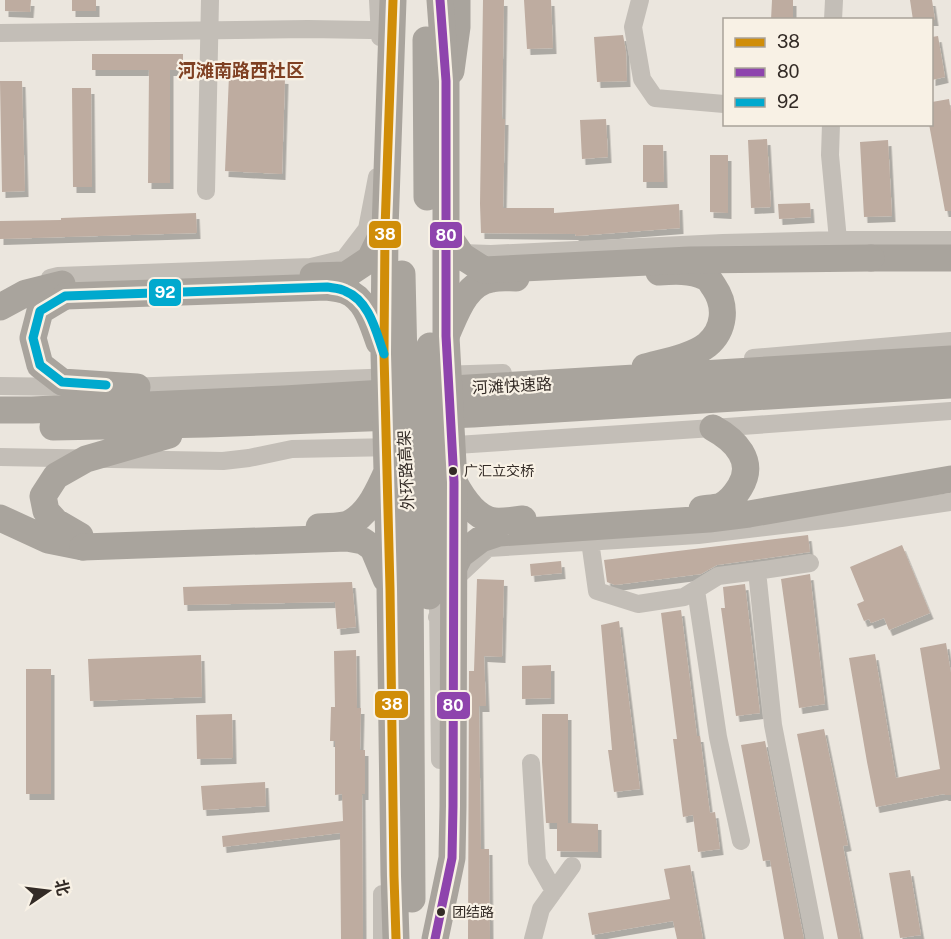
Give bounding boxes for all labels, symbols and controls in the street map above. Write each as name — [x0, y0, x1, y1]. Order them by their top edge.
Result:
legend — [723, 18, 933, 126]
text: 38 — [777, 31, 800, 52]
district label: 河滩南路西社区 — [178, 60, 304, 81]
text: 80 — [777, 61, 800, 82]
text: 92 — [777, 91, 799, 112]
line badge: 38 — [368, 220, 402, 249]
line badge: 80 — [429, 221, 463, 249]
text: 38 — [374, 225, 396, 244]
text: 80 — [436, 226, 457, 245]
line badge: 92 — [148, 278, 182, 307]
text: 92 — [155, 283, 175, 302]
street label: 河滩快速路 — [472, 374, 552, 398]
street label: 外环路高架 — [394, 430, 418, 510]
place label: 广汇立交桥 — [464, 463, 534, 479]
marker: 广汇立交桥 — [447, 465, 459, 477]
line badge: 38 — [374, 690, 409, 719]
line badge: 80 — [436, 691, 471, 720]
text: 38 — [381, 695, 403, 714]
text: 80 — [443, 696, 464, 715]
north arrow — [18, 861, 78, 921]
text: 北 — [51, 877, 73, 898]
place label: 团结路 — [452, 904, 494, 920]
marker: 团结路 — [435, 906, 447, 918]

